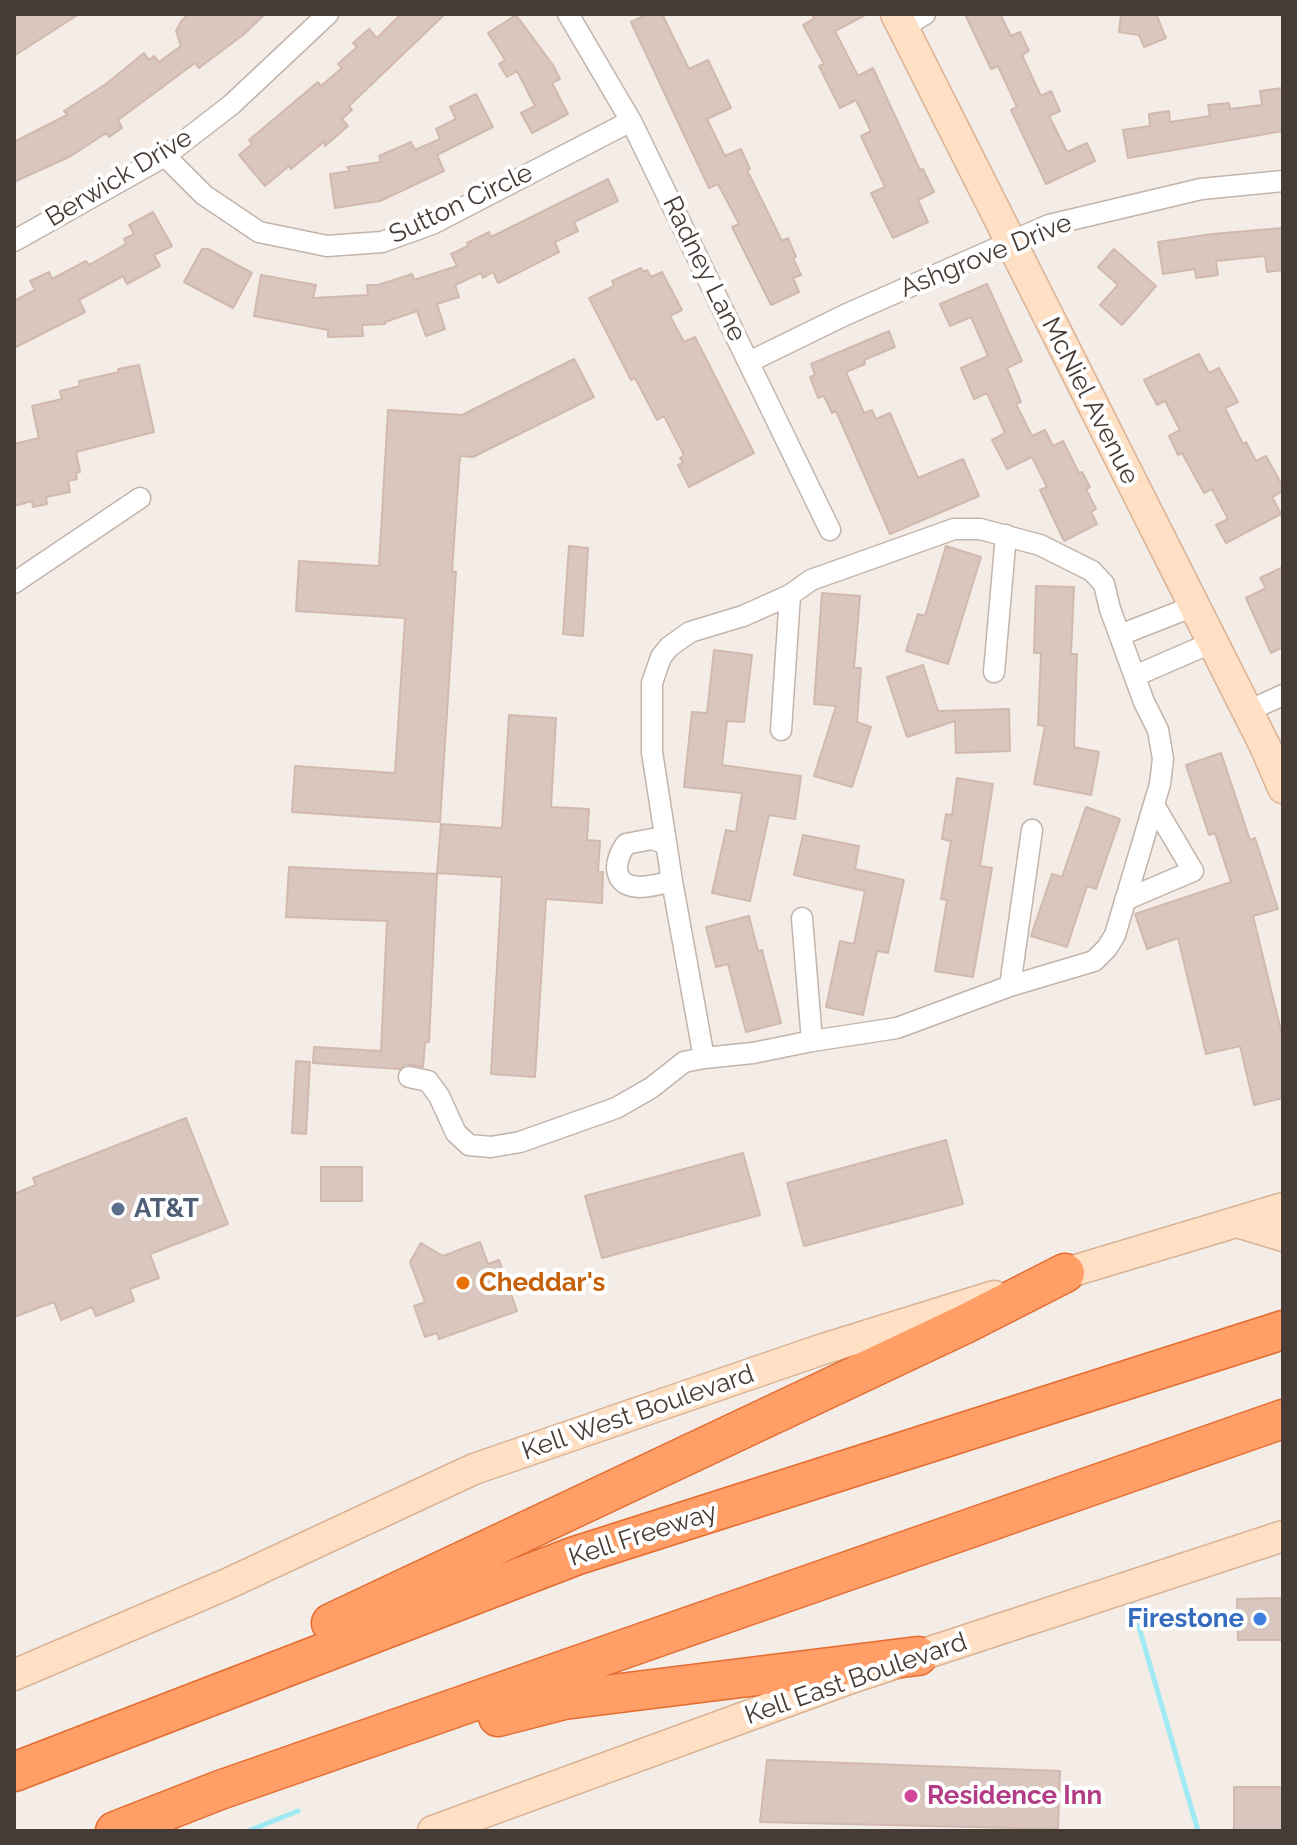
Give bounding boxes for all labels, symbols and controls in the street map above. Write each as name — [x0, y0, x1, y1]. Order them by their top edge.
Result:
street label: Berwick Drive — [40, 122, 198, 234]
street label: Sutton Circle — [384, 157, 538, 251]
street label: Radney Lane — [655, 191, 753, 347]
street label: Ashgrove Drive — [896, 207, 1076, 305]
street label: McNiel Avenue — [1035, 312, 1145, 490]
place label: AT&T — [134, 1193, 199, 1225]
marker: AT&T — [109, 1200, 127, 1218]
place label: Cheddar's — [479, 1267, 605, 1299]
marker: Cheddar's — [454, 1274, 472, 1292]
street label: Kell West Boulevard — [518, 1359, 758, 1467]
street label: Kell Freeway — [565, 1496, 721, 1574]
place label: Firestone — [1127, 1603, 1244, 1635]
marker: Firestone — [1251, 1610, 1269, 1628]
street label: Kell East Boulevard — [741, 1626, 971, 1732]
place label: Residence Inn — [927, 1780, 1102, 1812]
marker: Residence Inn — [902, 1787, 920, 1805]

